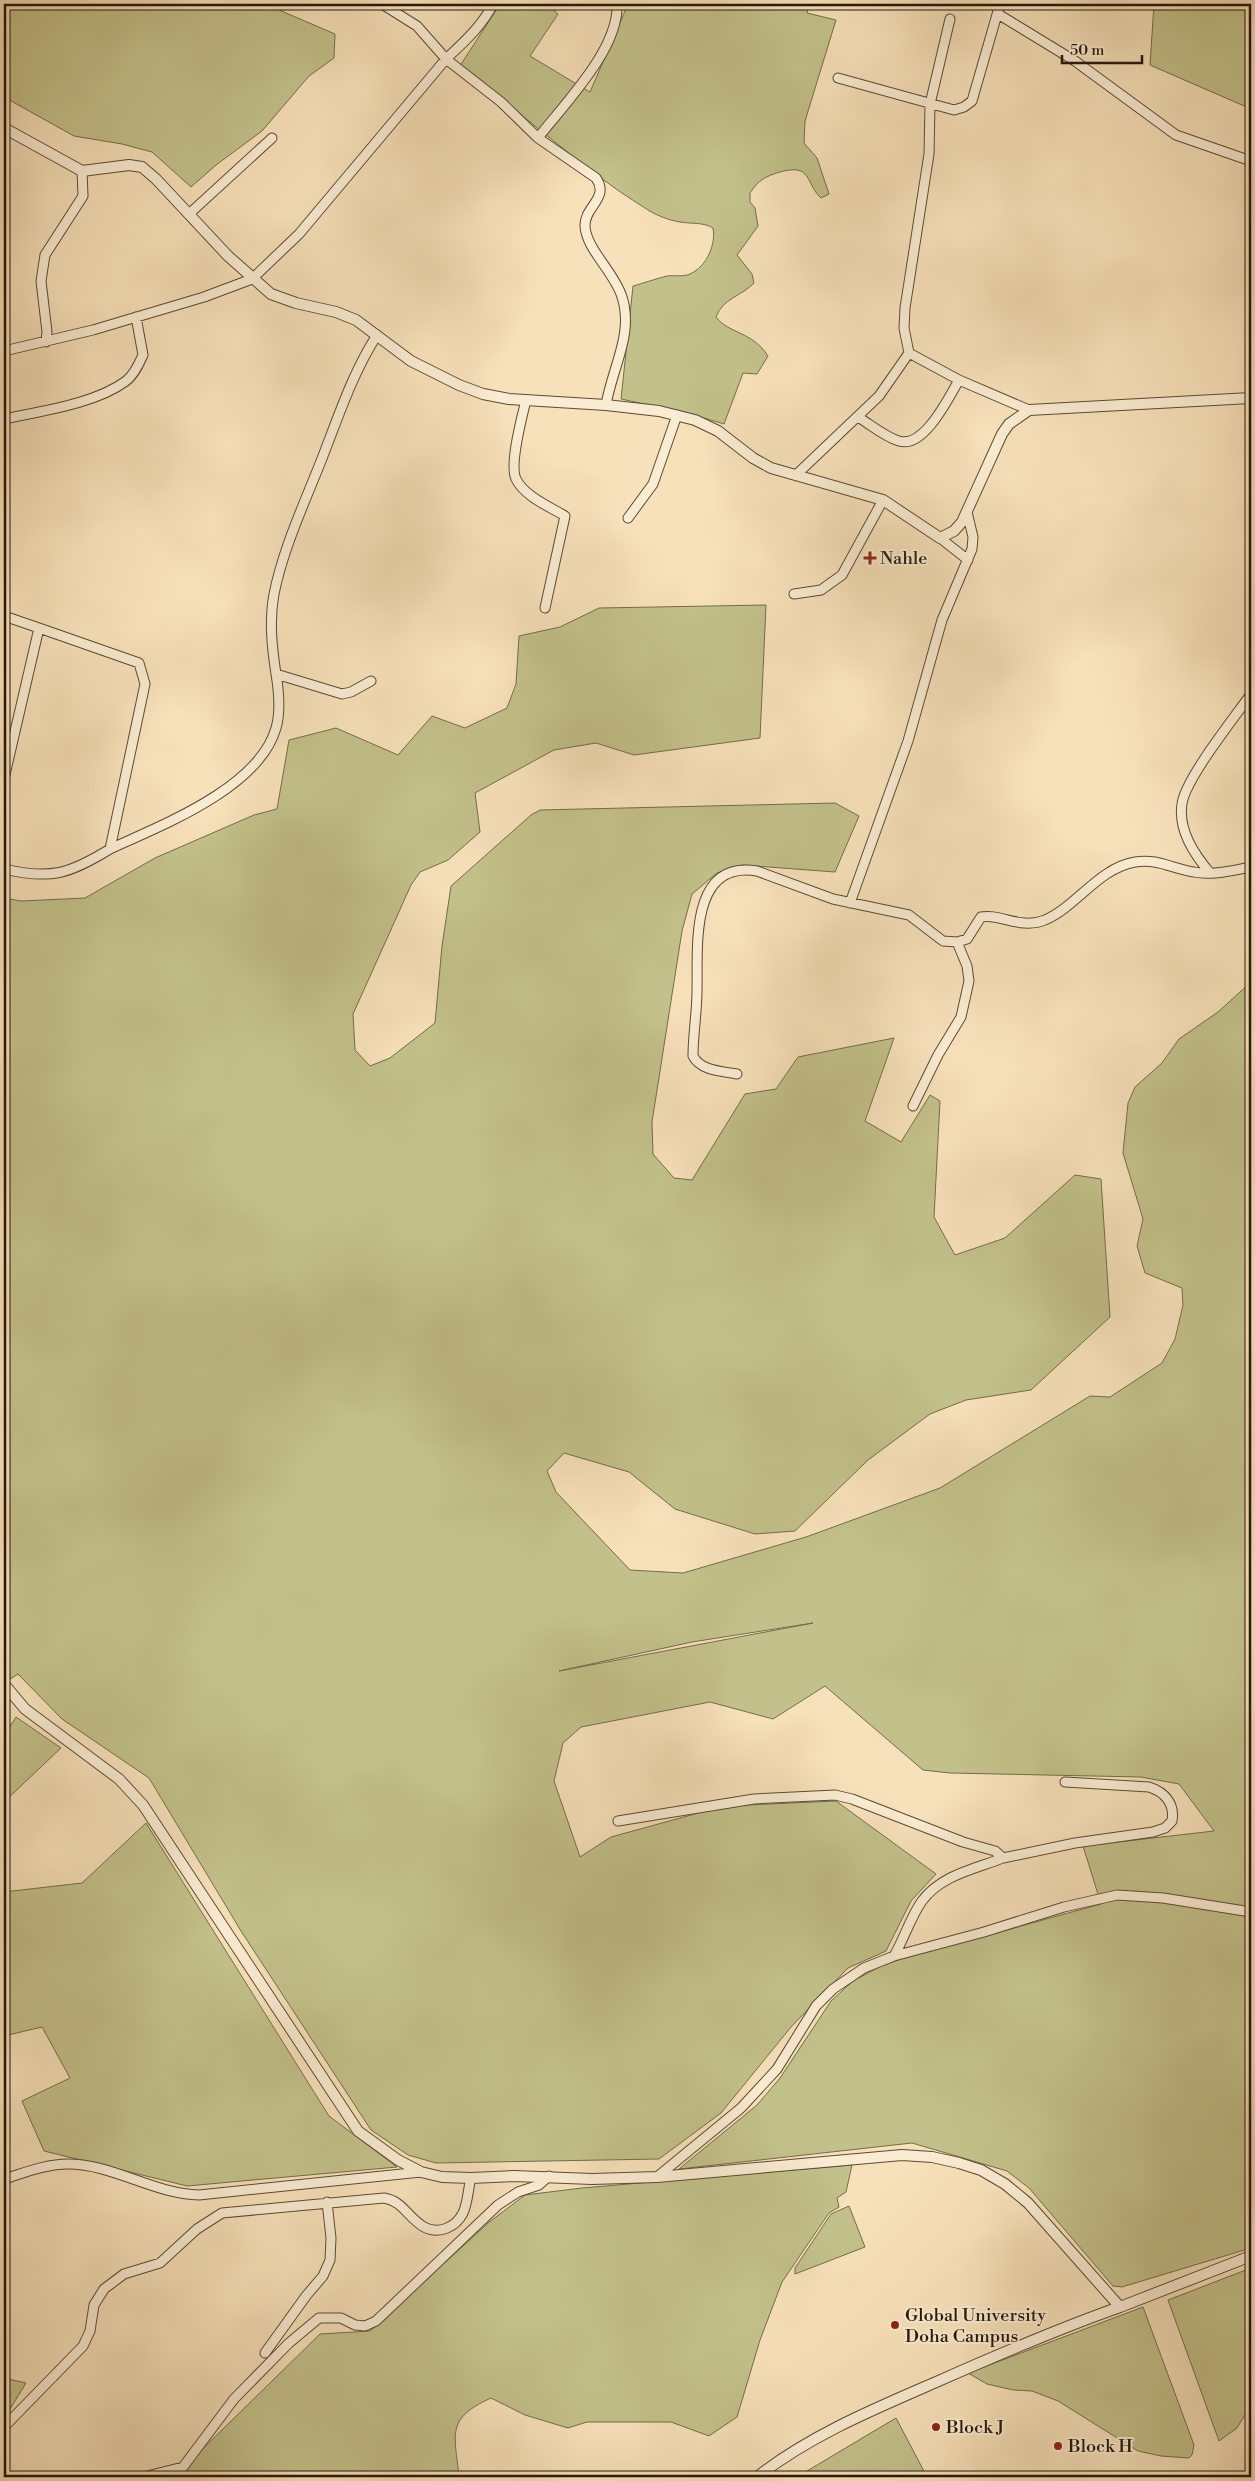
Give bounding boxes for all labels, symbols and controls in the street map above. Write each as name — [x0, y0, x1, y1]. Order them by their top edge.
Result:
scale bar — [1062, 32, 1142, 64]
text: 50 m — [1070, 41, 1104, 60]
place label: Nahle — [880, 547, 927, 570]
marker: Nahle — [864, 552, 876, 564]
place label: Global University Doha Campus — [905, 2304, 1046, 2348]
marker: Global University Doha Campus — [889, 2319, 901, 2331]
place label: Block J — [945, 2416, 1005, 2439]
marker: Block J — [930, 2421, 942, 2433]
place label: Block H — [1067, 2435, 1133, 2458]
marker: Block H — [1052, 2440, 1064, 2452]

